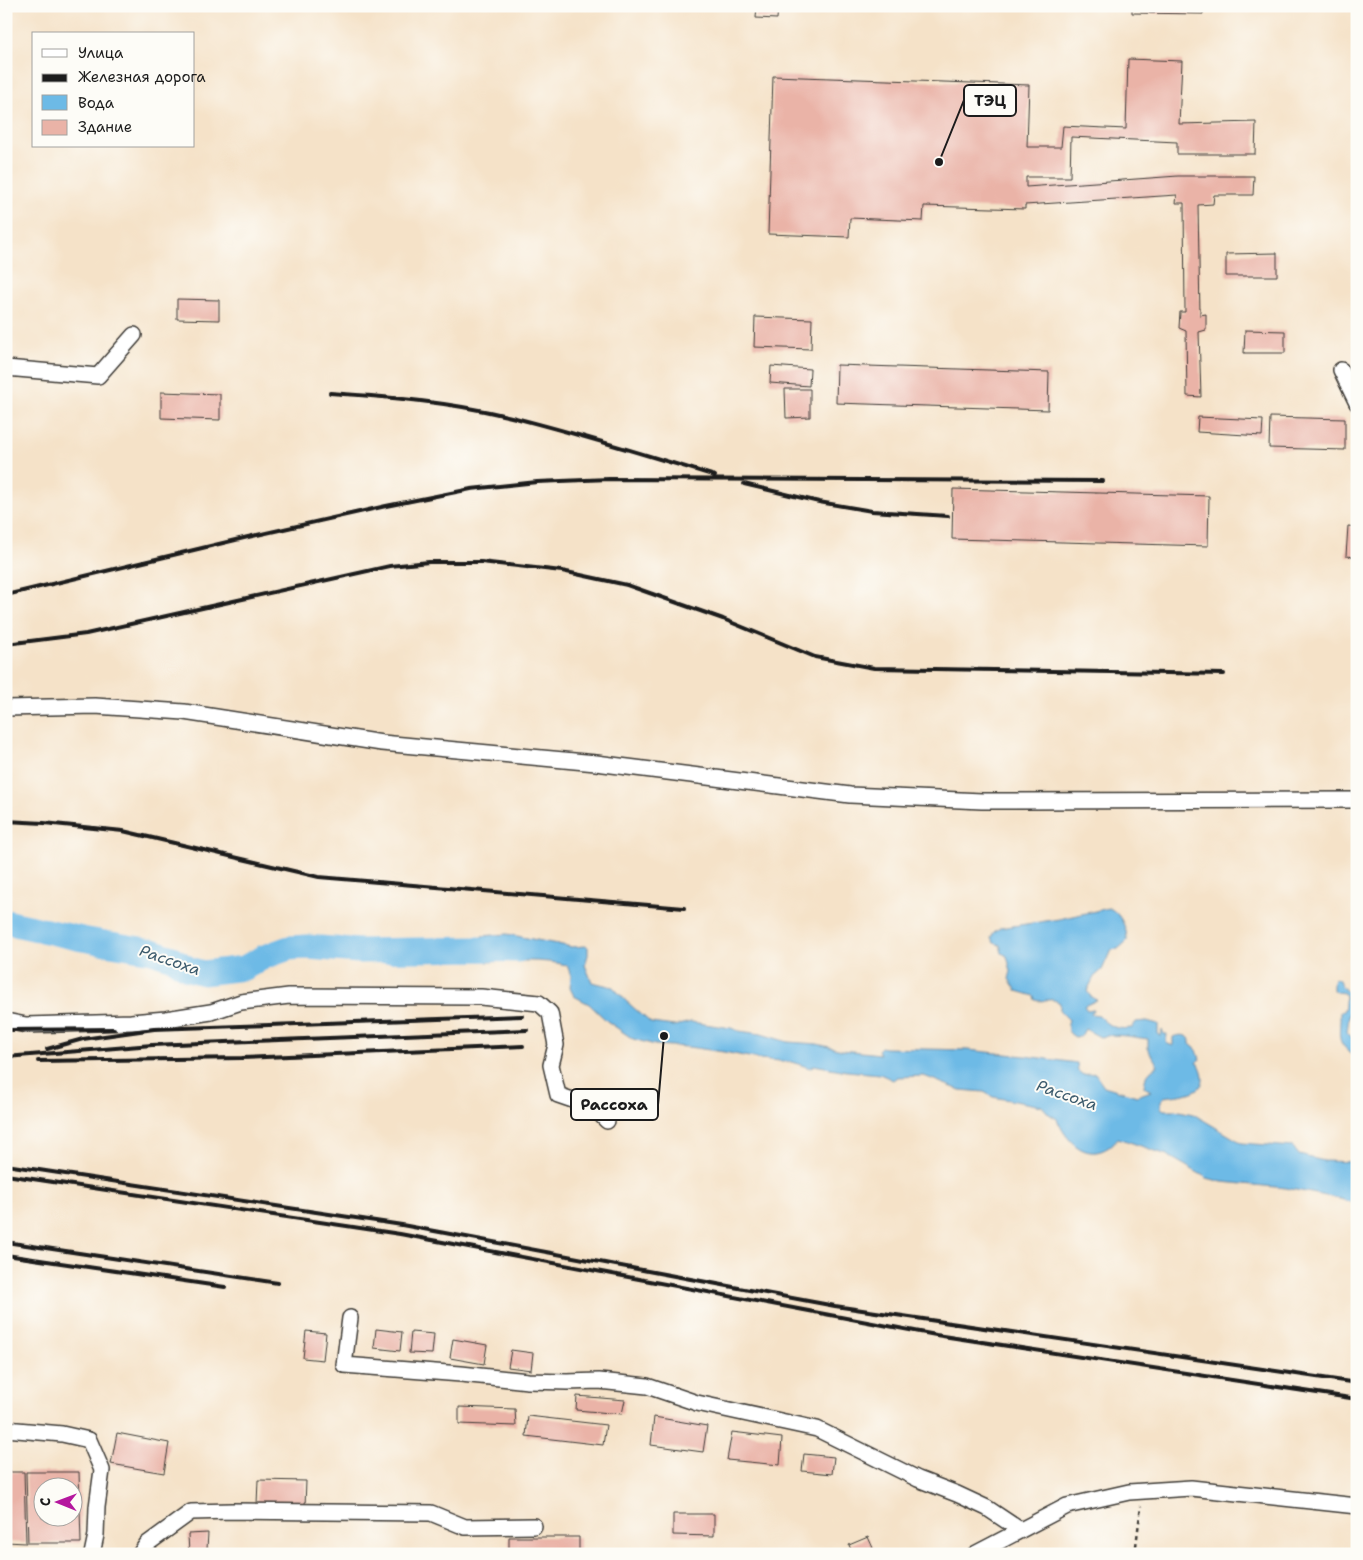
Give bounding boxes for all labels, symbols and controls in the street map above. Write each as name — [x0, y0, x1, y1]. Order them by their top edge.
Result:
legend — [32, 32, 195, 148]
text: Улица — [78, 43, 124, 63]
text: Железная дорога — [78, 67, 206, 87]
callout: ТЭЦ — [964, 85, 1016, 116]
text: ТЭЦ — [974, 90, 1006, 111]
text: Вода — [78, 93, 115, 113]
text: Здание — [78, 117, 132, 137]
water label: Рассоха — [137, 940, 203, 980]
water label: Рассоха — [1034, 1075, 1100, 1115]
callout: Рассоха — [571, 1089, 658, 1120]
text: Рассоха — [580, 1094, 648, 1115]
north arrow — [32, 1478, 82, 1528]
text: С — [36, 1497, 54, 1506]

